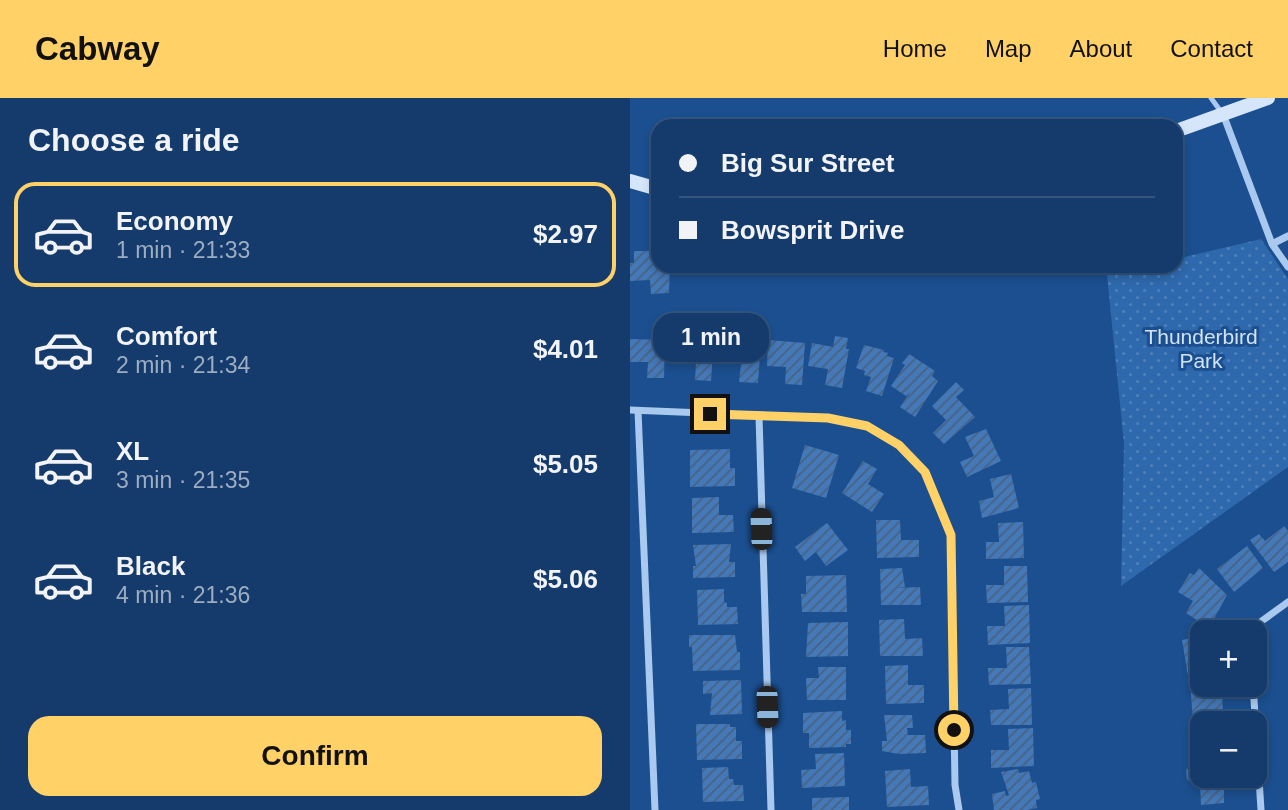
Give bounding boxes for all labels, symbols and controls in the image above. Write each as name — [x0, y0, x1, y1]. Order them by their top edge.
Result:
text: Cabway — [35, 30, 160, 67]
text: Home — [883, 35, 947, 62]
text: Map — [985, 35, 1032, 62]
text: About — [1070, 35, 1132, 62]
text: Contact — [1170, 35, 1253, 62]
text: Choose a ride — [28, 122, 240, 158]
text: Big Sur Street — [721, 148, 894, 178]
icon: car — [32, 203, 95, 266]
text: Economy — [116, 206, 233, 236]
text: Bowsprit Drive — [721, 215, 905, 245]
text: $2.97 — [533, 219, 598, 249]
text: 1 min · 21:33 — [116, 237, 250, 263]
callout: 1 min — [652, 313, 768, 362]
icon: car — [32, 318, 95, 381]
text: Comfort — [116, 321, 217, 351]
text: 1 min — [681, 324, 741, 350]
park label: Thunderbird Park — [1144, 325, 1258, 372]
text: $4.01 — [533, 334, 598, 364]
text: 2 min · 21:34 — [116, 352, 250, 378]
route end — [694, 398, 726, 430]
icon: car — [32, 433, 95, 496]
text: XL — [116, 436, 149, 466]
text: $5.05 — [533, 449, 598, 479]
text: 3 min · 21:35 — [116, 467, 250, 493]
car — [750, 508, 773, 550]
icon: car — [32, 548, 95, 611]
text: Black — [116, 551, 185, 581]
text: $5.06 — [533, 564, 598, 594]
text: 4 min · 21:36 — [116, 582, 250, 608]
map controls — [1190, 620, 1267, 788]
button: + — [1190, 620, 1267, 697]
car — [756, 686, 779, 728]
button: − — [1190, 711, 1267, 788]
route start — [938, 714, 970, 746]
button: Confirm — [28, 716, 602, 796]

